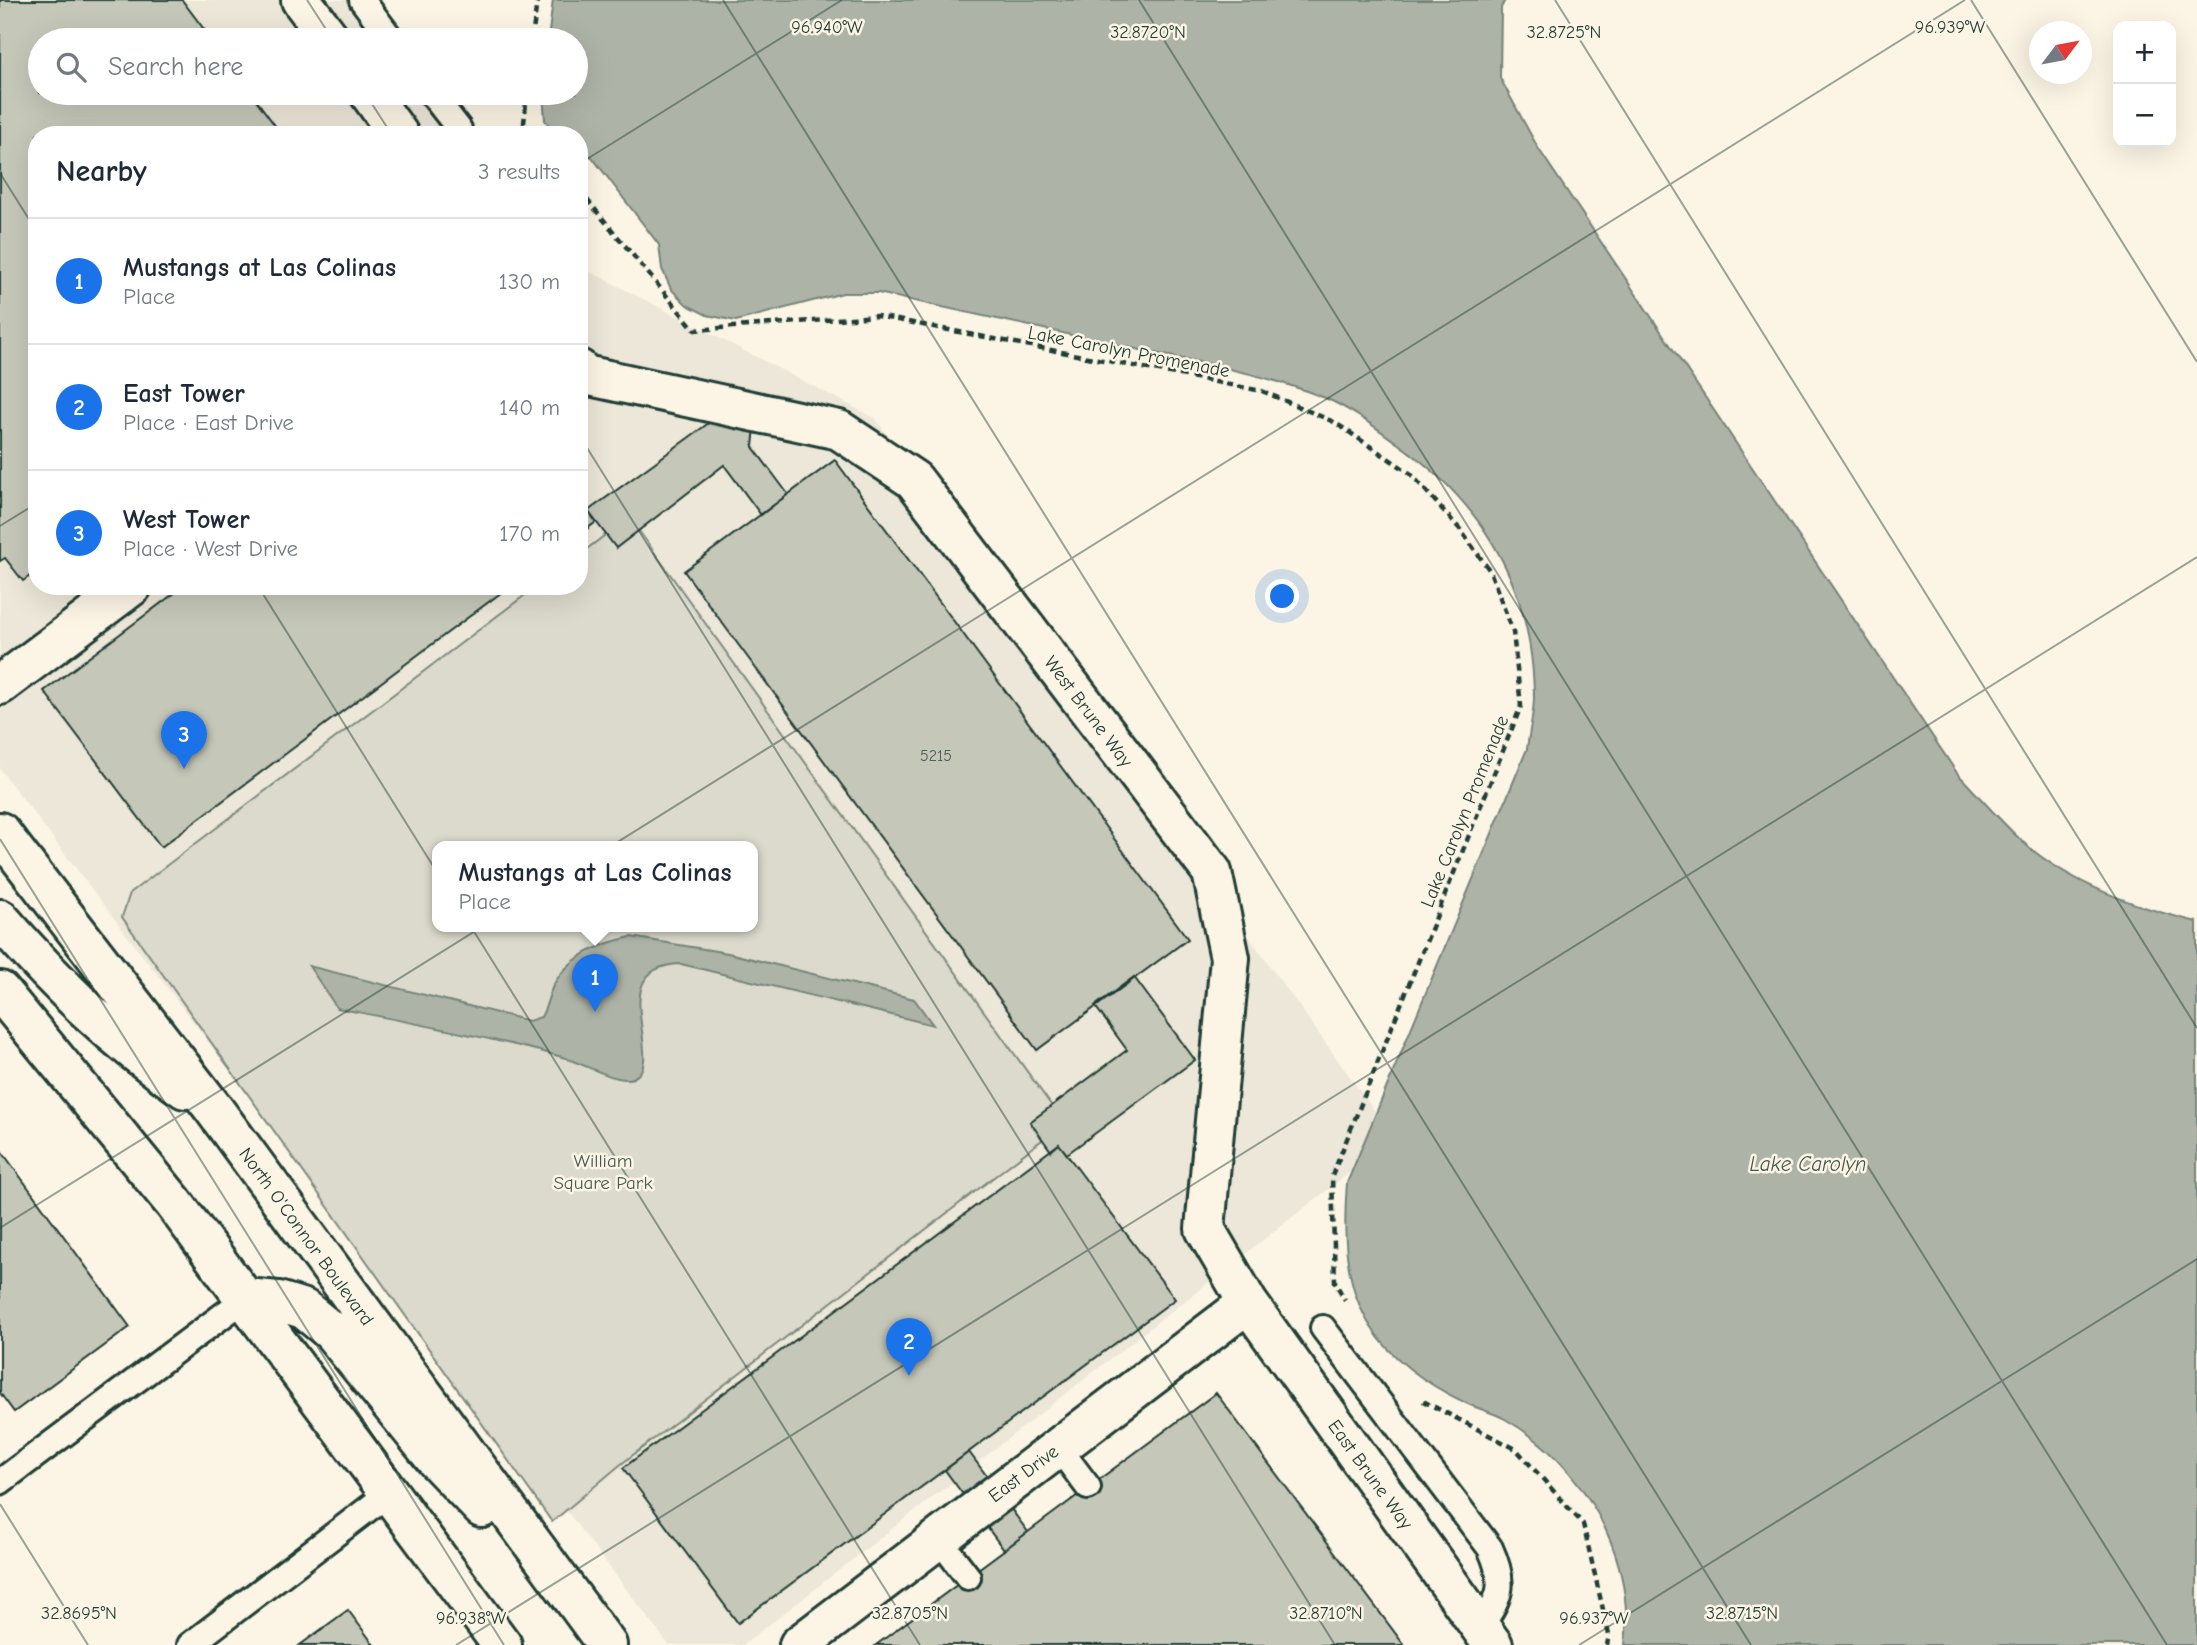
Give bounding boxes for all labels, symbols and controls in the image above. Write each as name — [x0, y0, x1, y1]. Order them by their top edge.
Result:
text: 96.940°W — [791, 17, 863, 38]
text: 96.939°W — [1915, 17, 1986, 38]
north arrow — [2029, 21, 2092, 84]
map controls — [2113, 21, 2176, 147]
button: + — [2113, 21, 2176, 84]
text: 32.8720°N — [1110, 22, 1186, 43]
text: 32.8725°N — [1527, 22, 1601, 43]
search box — [28, 28, 588, 105]
icon: search — [52, 48, 90, 86]
text: Search here — [108, 52, 243, 82]
button: − — [2113, 84, 2176, 147]
text: Nearby — [56, 154, 147, 189]
text: 3 results — [478, 158, 560, 185]
text: Mustangs at Las Colinas — [123, 253, 396, 283]
text: 1 — [74, 268, 84, 295]
text: 130 m — [499, 268, 560, 295]
text: Place — [123, 283, 175, 310]
street label: Lake Carolyn Promenade — [1026, 322, 1231, 382]
text: East Tower — [123, 379, 245, 409]
text: 2 — [73, 394, 85, 421]
text: 140 m — [499, 394, 560, 421]
text: Place · East Drive — [123, 409, 294, 436]
text: West Tower — [123, 505, 250, 535]
text: 3 — [73, 520, 85, 547]
text: 170 m — [499, 520, 560, 547]
text: Place · West Drive — [123, 535, 298, 562]
your location — [1265, 579, 1299, 613]
street label: West Brune Way — [1039, 652, 1137, 772]
pin: 3 — [161, 711, 207, 769]
street label: Lake Carolyn Promenade — [1416, 712, 1514, 911]
house number: 5215 — [920, 747, 952, 765]
popup — [432, 841, 758, 932]
text: Mustangs at Las Colinas — [458, 858, 732, 888]
text: Place — [458, 888, 511, 915]
pin: 1 — [572, 954, 618, 1012]
street label: North O'Connor Boulevard — [234, 1143, 378, 1330]
park label: William Square Park — [553, 1150, 653, 1194]
water label: Lake Carolyn — [1749, 1152, 1867, 1176]
pin: 2 — [886, 1318, 932, 1376]
street label: East Brune Way — [1323, 1416, 1418, 1534]
street label: East Drive — [984, 1440, 1063, 1507]
text: 32.8695°N — [41, 1603, 117, 1624]
text: 32.8705°N — [872, 1603, 948, 1624]
text: 32.8710°N — [1289, 1603, 1363, 1624]
text: 32.8715°N — [1706, 1603, 1778, 1624]
text: 96.938°W — [436, 1608, 506, 1629]
text: 96.937°W — [1559, 1608, 1629, 1629]

